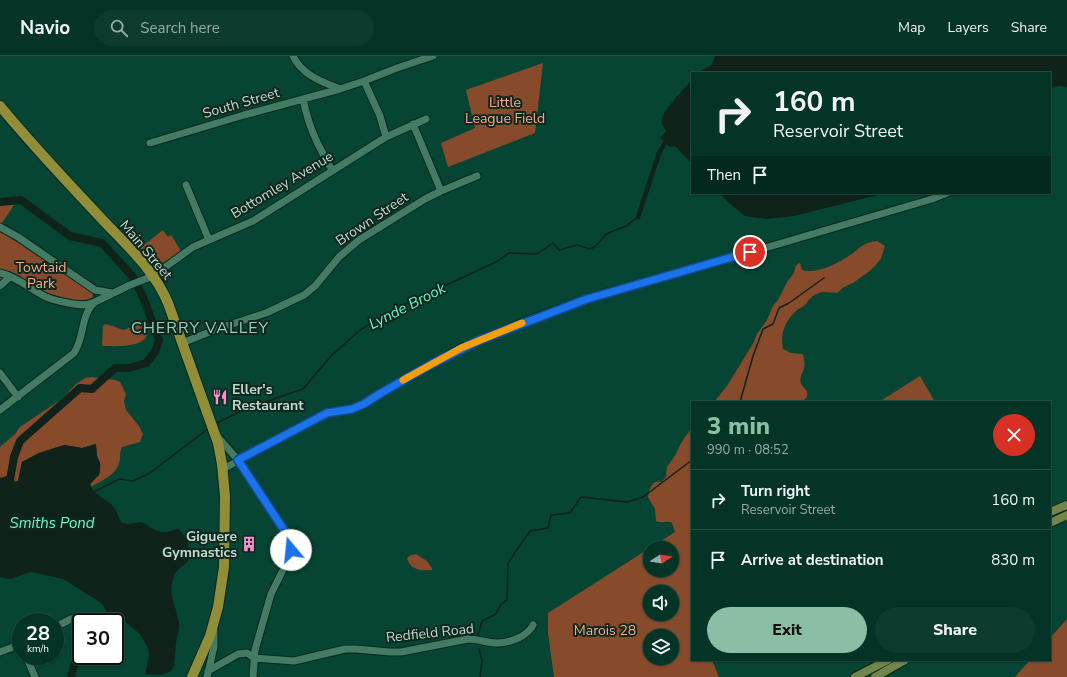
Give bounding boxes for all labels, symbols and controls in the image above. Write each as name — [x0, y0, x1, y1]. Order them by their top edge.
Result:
search box — [94, 10, 374, 46]
text: Navio — [20, 15, 70, 41]
icon: search — [108, 17, 130, 39]
text: Search here — [140, 18, 220, 38]
text: Map — [898, 18, 925, 37]
text: Layers — [947, 18, 989, 37]
text: Share — [1011, 18, 1047, 37]
street label: South Street — [200, 83, 282, 123]
text: 160 m — [773, 83, 856, 121]
icon: right — [707, 88, 759, 140]
park label: Little League Field — [465, 93, 545, 128]
text: Reservoir Street — [773, 119, 903, 143]
street label: Bottomley Avenue — [227, 147, 337, 223]
icon: arrive — [749, 164, 771, 186]
text: Then — [707, 165, 741, 185]
street label: Brown Street — [332, 188, 412, 250]
street label: Main Street — [115, 216, 177, 284]
pin — [733, 235, 767, 269]
icon: arrive — [739, 241, 761, 263]
park label: Towtaid Park — [16, 258, 66, 293]
water label: Lynde Brook — [365, 278, 449, 334]
district label: CHERRY VALLEY — [131, 317, 269, 339]
place label: Eller's Restaurant — [232, 380, 304, 415]
restaurant icon: Eller's Restaurant — [211, 388, 229, 406]
text: 3 min — [707, 410, 770, 442]
button: close — [993, 414, 1035, 456]
text: 990 m · 08:52 — [707, 441, 789, 459]
text: Turn right — [741, 481, 810, 501]
icon: right — [707, 489, 729, 511]
text: 160 m — [991, 490, 1035, 510]
text: Reservoir Street — [741, 501, 835, 519]
water label: Smiths Pond — [9, 513, 95, 533]
place label: Giguere Gymnastics — [162, 527, 237, 562]
position arrow — [270, 529, 312, 571]
building icon: Giguere Gymnastics — [240, 535, 258, 553]
north arrow — [643, 541, 679, 577]
map controls — [643, 541, 679, 665]
icon: arrive — [707, 549, 729, 571]
text: Arrive at destination — [741, 550, 884, 570]
text: 830 m — [991, 550, 1035, 570]
button: sound — [643, 585, 679, 621]
button: Exit — [707, 607, 867, 653]
button: Share — [875, 607, 1035, 653]
speed limit sign: 30 — [72, 613, 124, 665]
street label: Redfield Road — [385, 619, 475, 647]
text: 28 — [26, 620, 50, 647]
park label: Marois 28 — [574, 621, 636, 640]
button: layers — [643, 629, 679, 665]
text: km/h — [27, 642, 49, 656]

